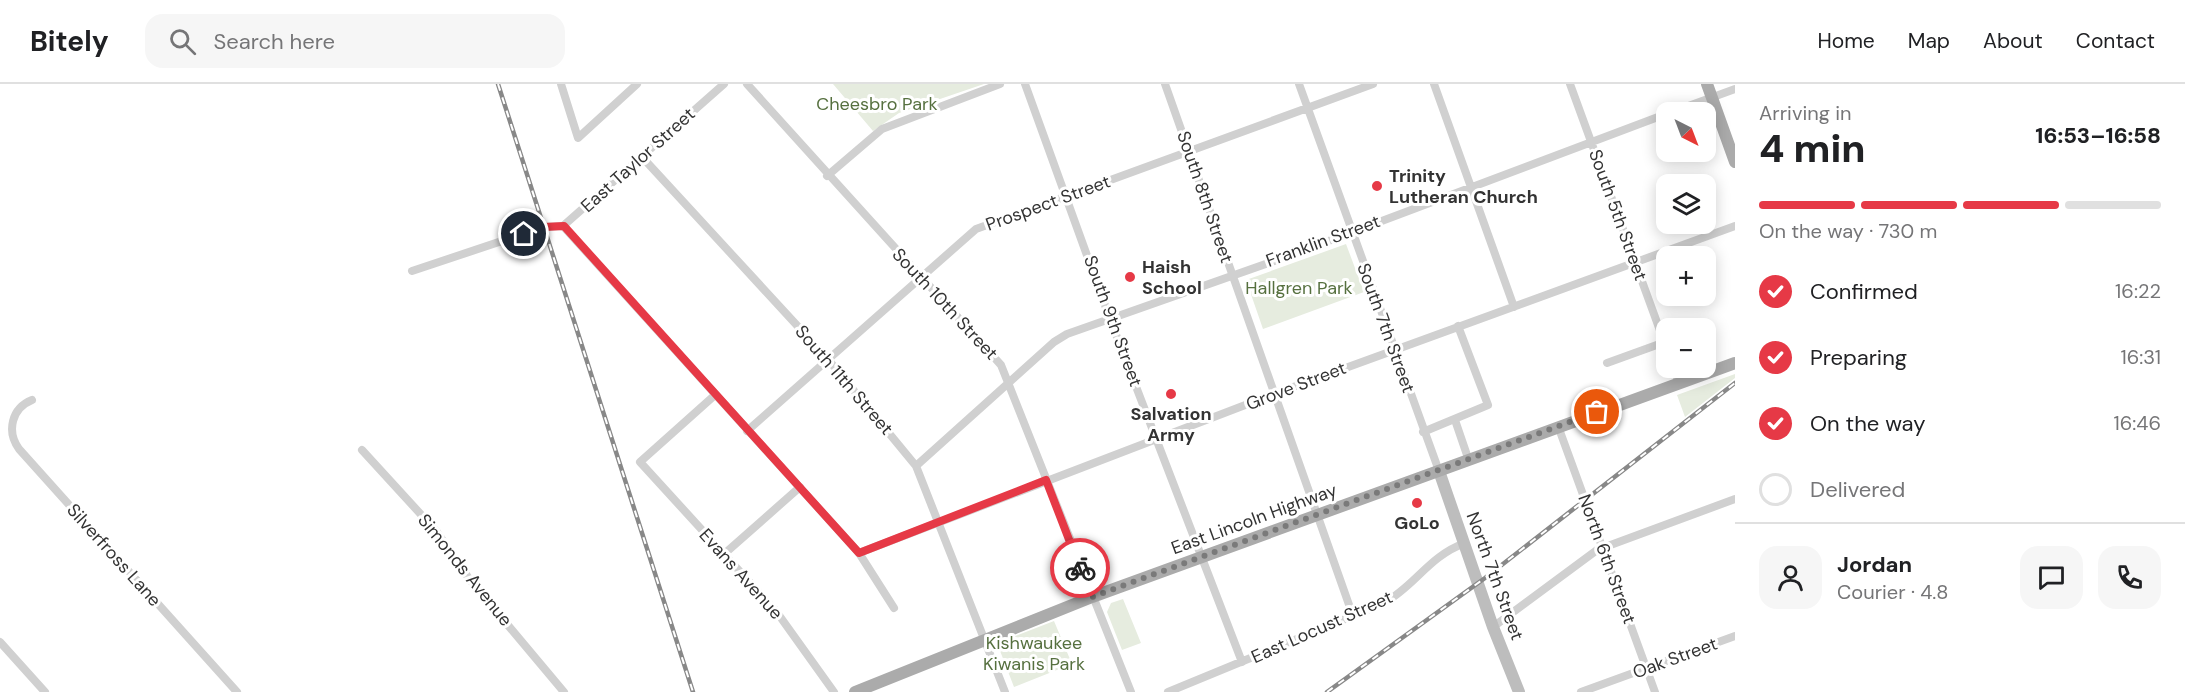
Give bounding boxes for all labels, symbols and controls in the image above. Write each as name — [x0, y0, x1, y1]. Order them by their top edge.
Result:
search box — [145, 14, 565, 68]
text: Bitely — [30, 23, 109, 60]
icon: search — [166, 25, 199, 58]
text: Search here — [214, 27, 335, 56]
text: Home — [1817, 27, 1875, 55]
text: Map — [1908, 27, 1950, 55]
text: About — [1983, 27, 2043, 55]
text: Contact — [2076, 27, 2155, 55]
park label: Cheesbro Park — [816, 92, 938, 116]
text: Arriving in — [1759, 100, 1851, 126]
street label: East Taylor Street — [576, 102, 700, 218]
north arrow — [1656, 102, 1716, 162]
map controls — [1656, 102, 1716, 378]
text: 16:53–16:58 — [2035, 121, 2161, 150]
text: 4 min — [1759, 123, 1866, 174]
street label: South 8th Street — [1171, 128, 1239, 266]
street label: South 5th Street — [1583, 146, 1653, 284]
place label: Trinity Lutheran Church — [1389, 164, 1538, 209]
street label: Prospect Street — [982, 169, 1114, 237]
button: layers — [1656, 174, 1716, 234]
marker: Trinity Lutheran Church — [1370, 179, 1384, 193]
pin — [498, 208, 549, 259]
street label: Franklin Street — [1263, 209, 1383, 273]
icon: home — [507, 217, 540, 250]
text: On the way · 730 m — [1759, 218, 1937, 244]
street label: South 10th Street — [887, 243, 1003, 365]
button: + — [1656, 246, 1716, 306]
street label: South 9th Street — [1078, 252, 1148, 390]
place label: Haish School — [1142, 255, 1202, 300]
street label: South 7th Street — [1351, 260, 1421, 396]
marker: Haish School — [1123, 270, 1137, 284]
icon: check — [1759, 275, 1792, 308]
park label: Hallgren Park — [1245, 276, 1353, 300]
text: Confirmed — [1810, 277, 1918, 306]
text: 16:22 — [2115, 278, 2161, 304]
button: − — [1656, 318, 1716, 378]
street label: South 11th Street — [790, 320, 898, 440]
icon: check — [1759, 341, 1792, 374]
text: Preparing — [1810, 343, 1907, 372]
text: 16:31 — [2120, 344, 2161, 370]
street label: Grove Street — [1243, 356, 1349, 416]
pin — [1571, 386, 1622, 437]
marker: Salvation Army — [1164, 387, 1178, 401]
icon: bag — [1580, 395, 1613, 428]
place label: Salvation Army — [1130, 402, 1212, 447]
icon: check — [1759, 407, 1792, 440]
text: On the way — [1810, 409, 1925, 438]
text: 16:46 — [2113, 410, 2161, 436]
text: Delivered — [1810, 475, 1905, 504]
street label: East Lincoln Highway — [1168, 478, 1340, 560]
street label: North 6th Street — [1572, 491, 1642, 627]
marker: GoLo — [1410, 496, 1424, 510]
street label: Silverfross Lane — [61, 498, 167, 612]
street label: Simonds Avenue — [412, 509, 518, 631]
street label: North 7th Street — [1461, 509, 1529, 643]
place label: GoLo — [1394, 511, 1440, 535]
street label: Evans Avenue — [694, 523, 788, 625]
courier — [1050, 538, 1110, 598]
button: person — [1759, 546, 1822, 609]
button: chat — [2020, 546, 2083, 609]
button: phone — [2098, 546, 2161, 609]
text: Jordan — [1837, 550, 1912, 579]
icon: bike — [1064, 552, 1097, 585]
text: Courier · 4.8 — [1837, 579, 1948, 605]
street label: East Locust Street — [1248, 585, 1396, 669]
park label: Kishwaukee Kiwanis Park — [983, 631, 1085, 676]
street label: Oak Street — [1629, 632, 1721, 684]

